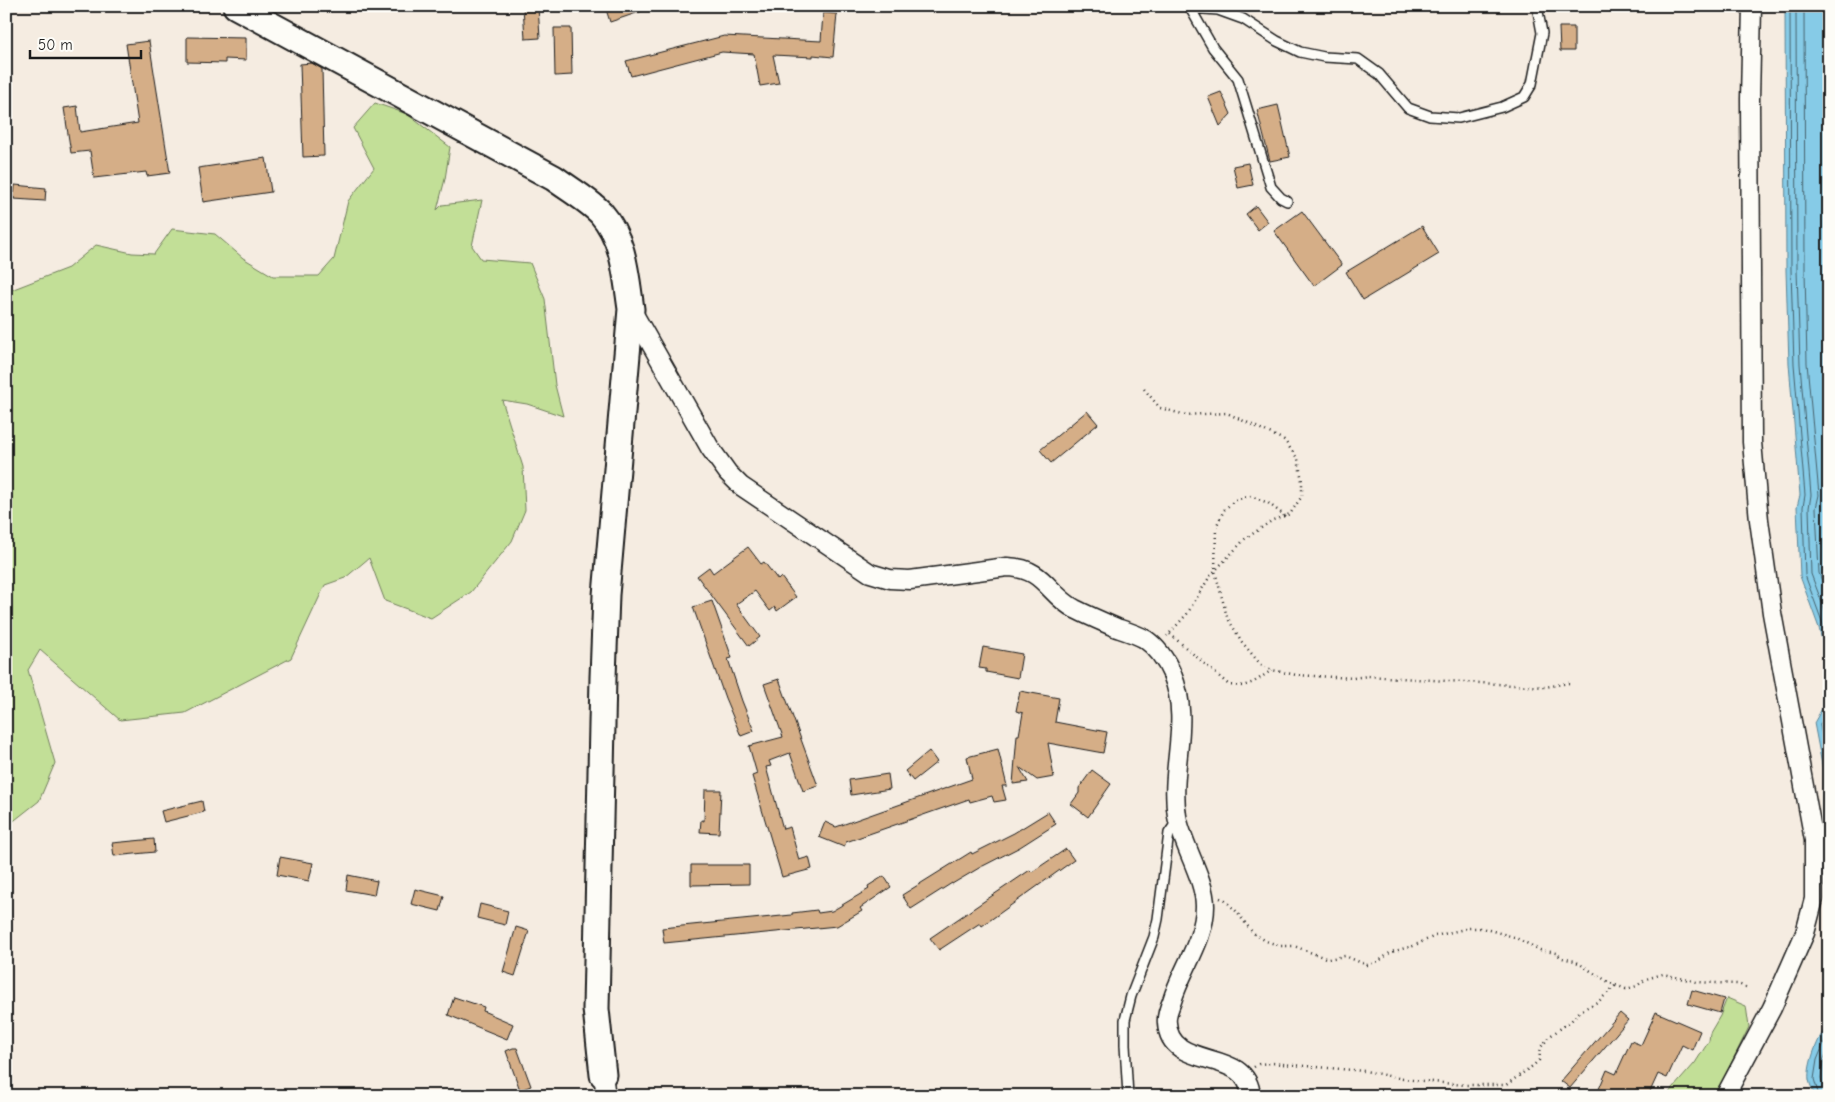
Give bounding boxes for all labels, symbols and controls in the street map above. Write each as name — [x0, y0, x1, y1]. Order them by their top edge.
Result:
scale bar — [30, 28, 141, 60]
text: 50 m — [38, 36, 73, 54]

